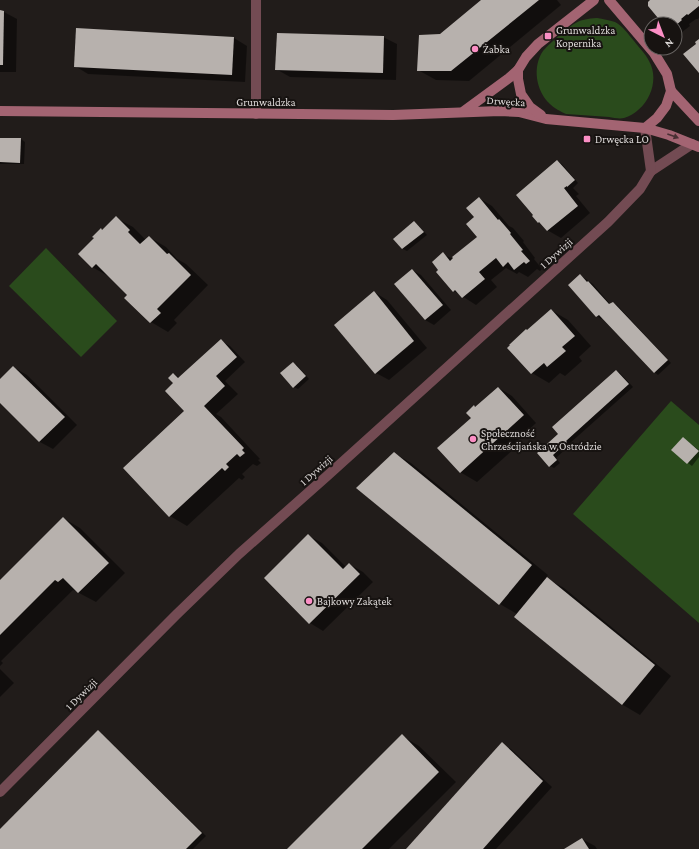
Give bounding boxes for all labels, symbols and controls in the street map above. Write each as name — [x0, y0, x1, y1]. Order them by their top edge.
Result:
north arrow — [643, 16, 683, 56]
place label: Grunwaldzka Kopernika — [556, 24, 615, 50]
marker: Grunwaldzka Kopernika — [543, 31, 553, 41]
text: N — [663, 36, 676, 51]
place label: Żabka — [483, 43, 510, 55]
marker: Żabka — [470, 44, 480, 54]
street label: Drwęcka — [486, 94, 526, 109]
street label: Grunwaldzka — [236, 96, 296, 108]
place label: Drwęcka LO — [595, 133, 649, 146]
marker: Drwęcka LO — [582, 134, 592, 144]
one-way arrow — [667, 134, 679, 140]
street label: 1 Dywizji — [537, 235, 575, 271]
place label: Społeczność Chrześcijańska w Ostródzie — [481, 427, 602, 453]
marker: Społeczność Chrześcijańska w Ostródzie — [468, 434, 478, 444]
street label: 1 Dywizji — [297, 452, 335, 488]
place label: Bajkowy Zakątek — [317, 595, 392, 608]
marker: Bajkowy Zakątek — [304, 596, 314, 606]
street label: 1 Dywizji — [63, 676, 100, 713]

